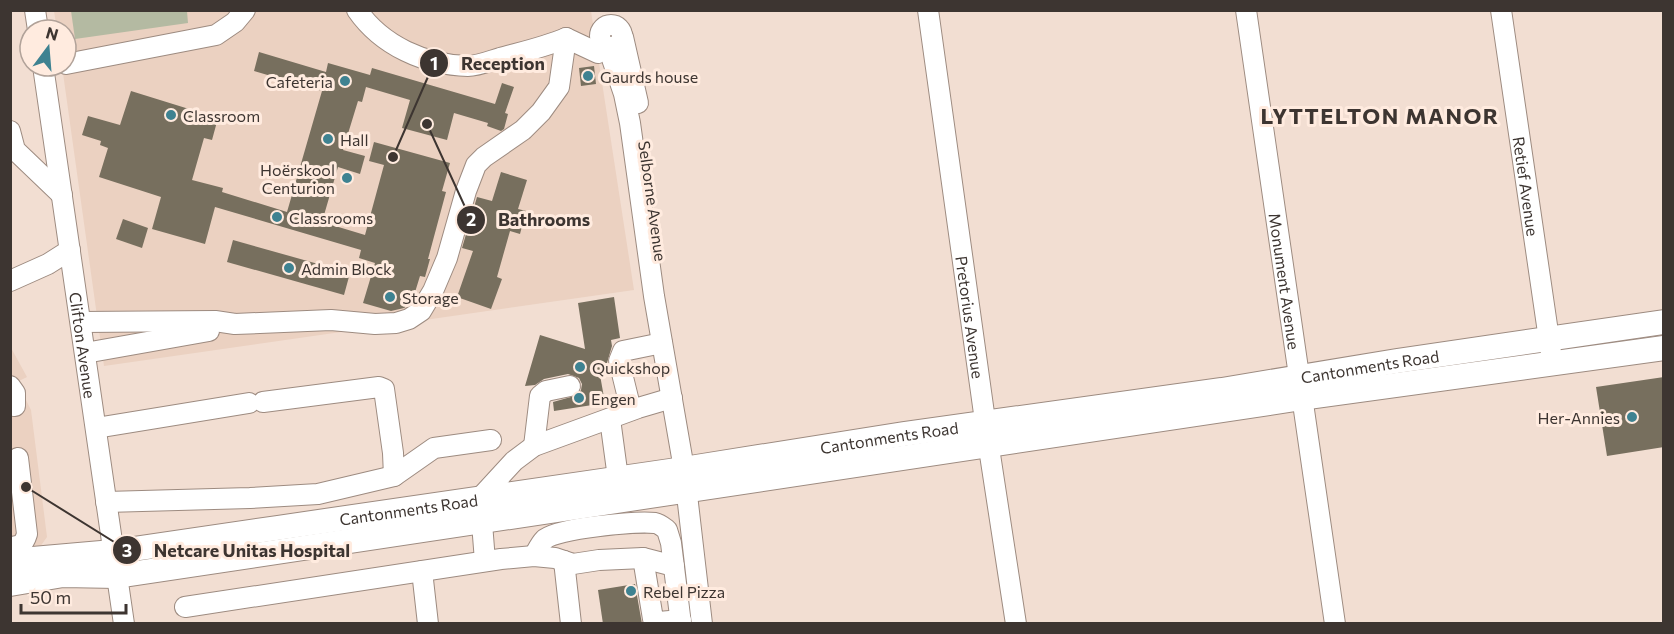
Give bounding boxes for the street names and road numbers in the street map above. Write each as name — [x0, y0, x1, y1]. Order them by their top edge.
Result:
street label: Retief Avenue — [1510, 135, 1543, 237]
street label: Selborne Avenue — [635, 140, 671, 262]
street label: Monument Avenue — [1266, 212, 1305, 351]
street label: Pretorius Avenue — [953, 254, 989, 380]
street label: Clifton Avenue — [66, 291, 101, 399]
street label: Cantonments Road — [1299, 345, 1440, 386]
street label: Cantonments Road — [819, 417, 959, 457]
street label: Cantonments Road — [338, 490, 479, 528]

